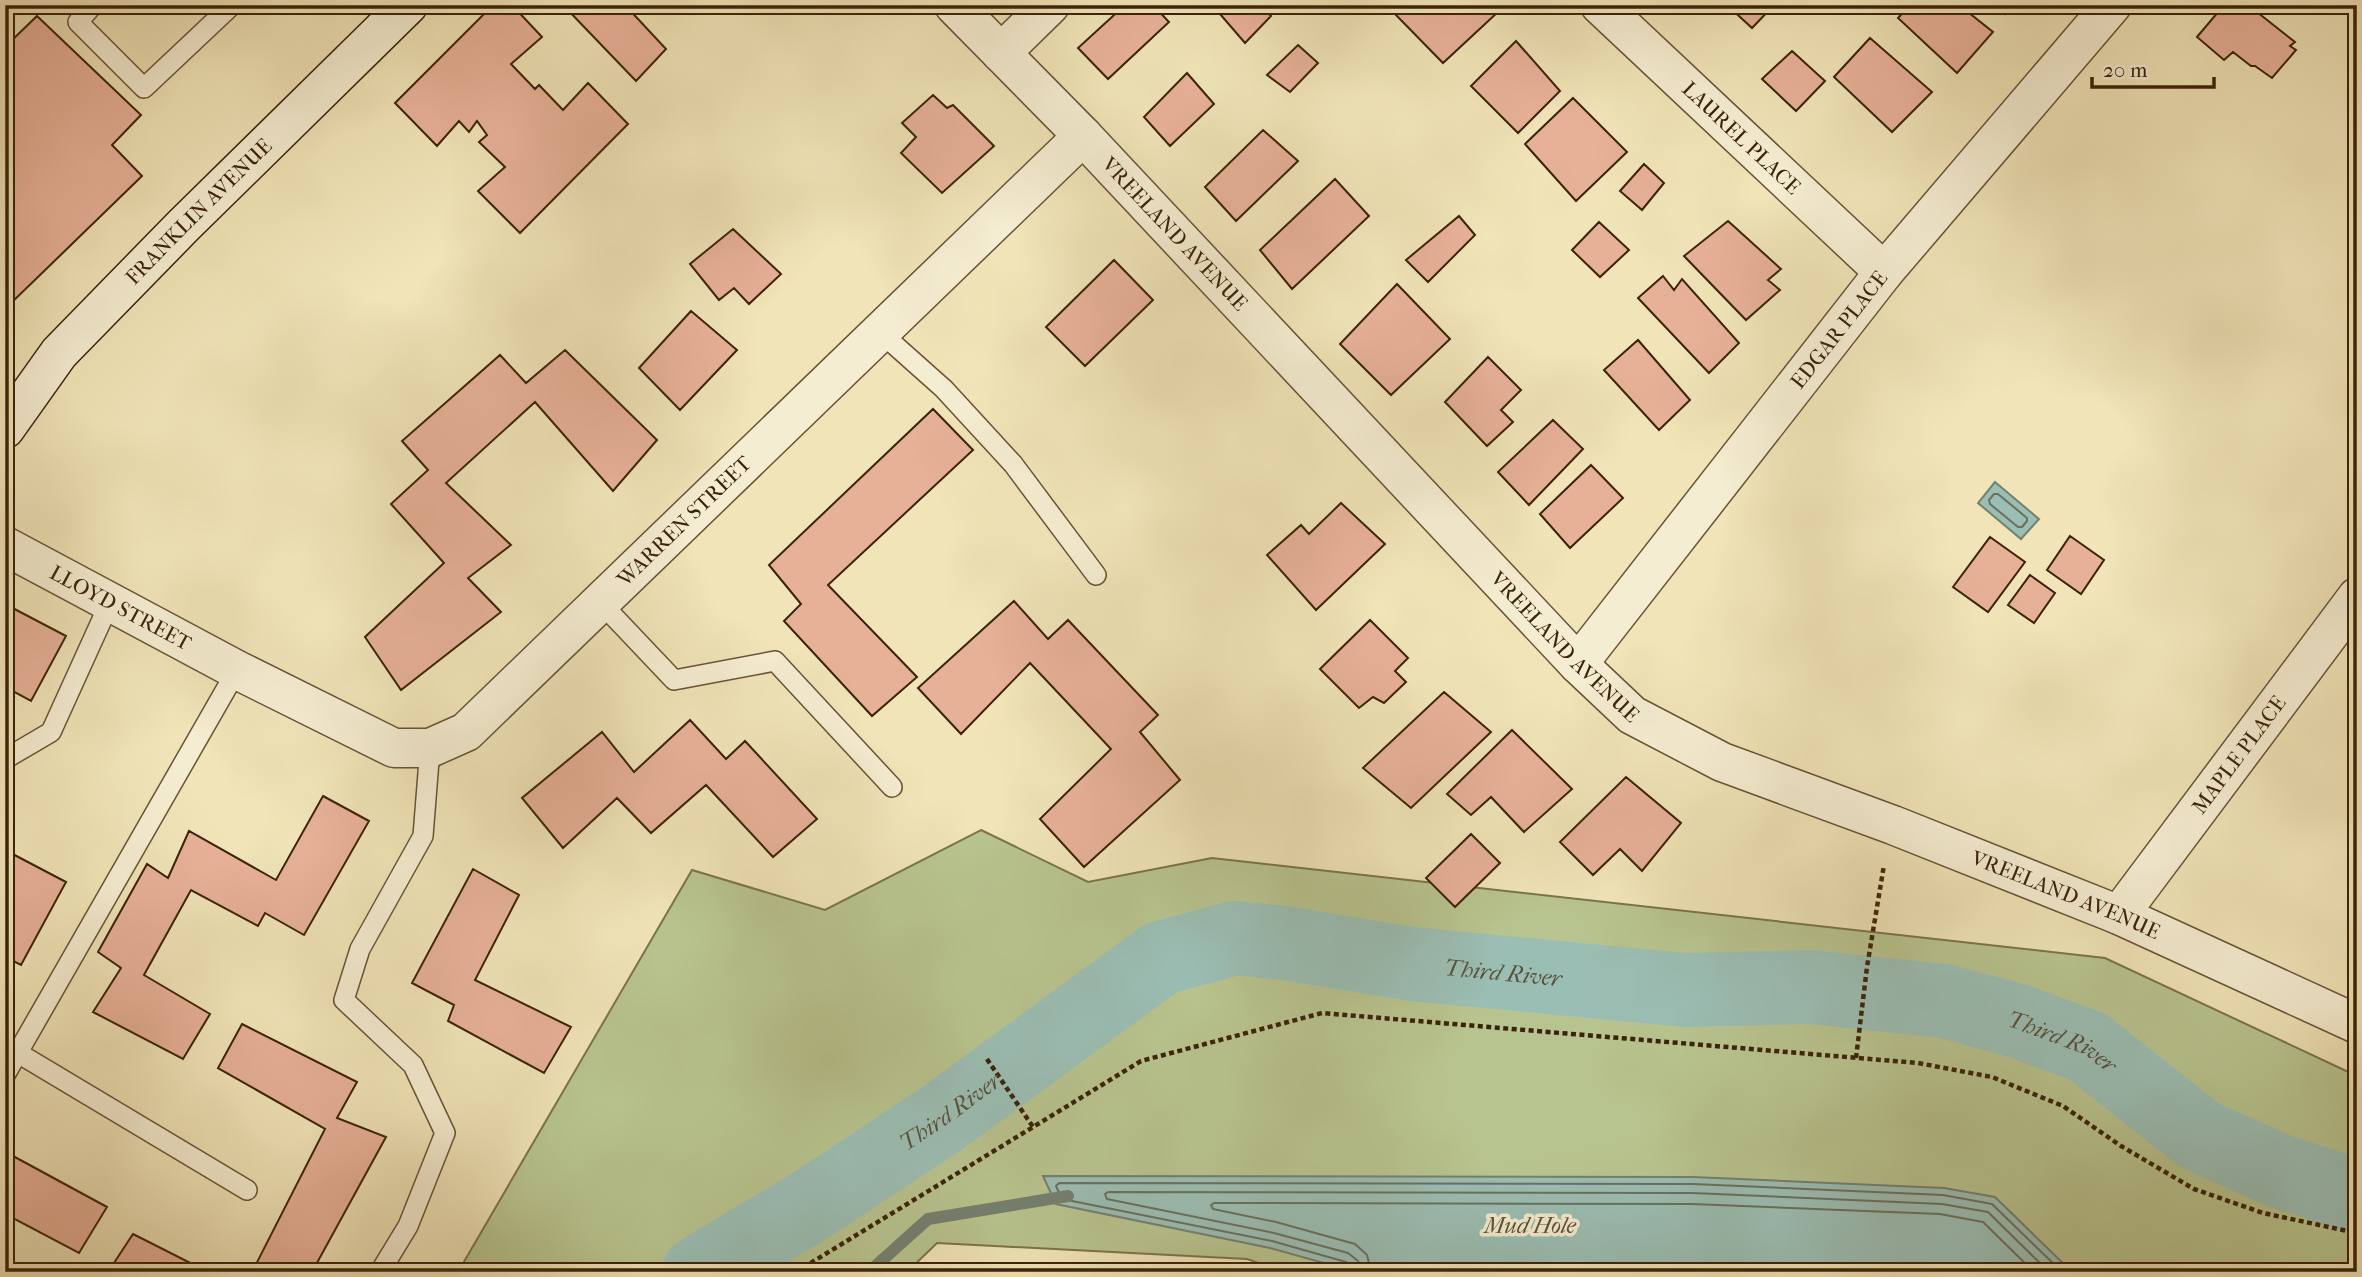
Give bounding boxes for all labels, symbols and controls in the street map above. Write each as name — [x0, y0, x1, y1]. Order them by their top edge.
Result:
scale bar — [2092, 46, 2215, 90]
text: 20 m — [2103, 58, 2148, 82]
street label: LAUREL PLACE — [1677, 77, 1806, 199]
street label: FRANKLIN AVENUE — [121, 134, 277, 289]
street label: VREELAND AVENUE — [1096, 151, 1253, 316]
street label: EDGAR PLACE — [1786, 266, 1892, 393]
street label: WARREN STREET — [611, 451, 757, 592]
street label: LLOYD STREET — [46, 560, 196, 656]
street label: VREELAND AVENUE — [1485, 566, 1644, 727]
street label: MAPLE PLACE — [2187, 691, 2291, 819]
street label: VREELAND AVENUE — [1967, 845, 2164, 944]
water label: Third River — [1443, 954, 1564, 992]
water label: Third River — [2005, 1006, 2123, 1079]
water label: Third River — [894, 1066, 1008, 1157]
water label: Mud Hole — [1482, 1212, 1577, 1239]

